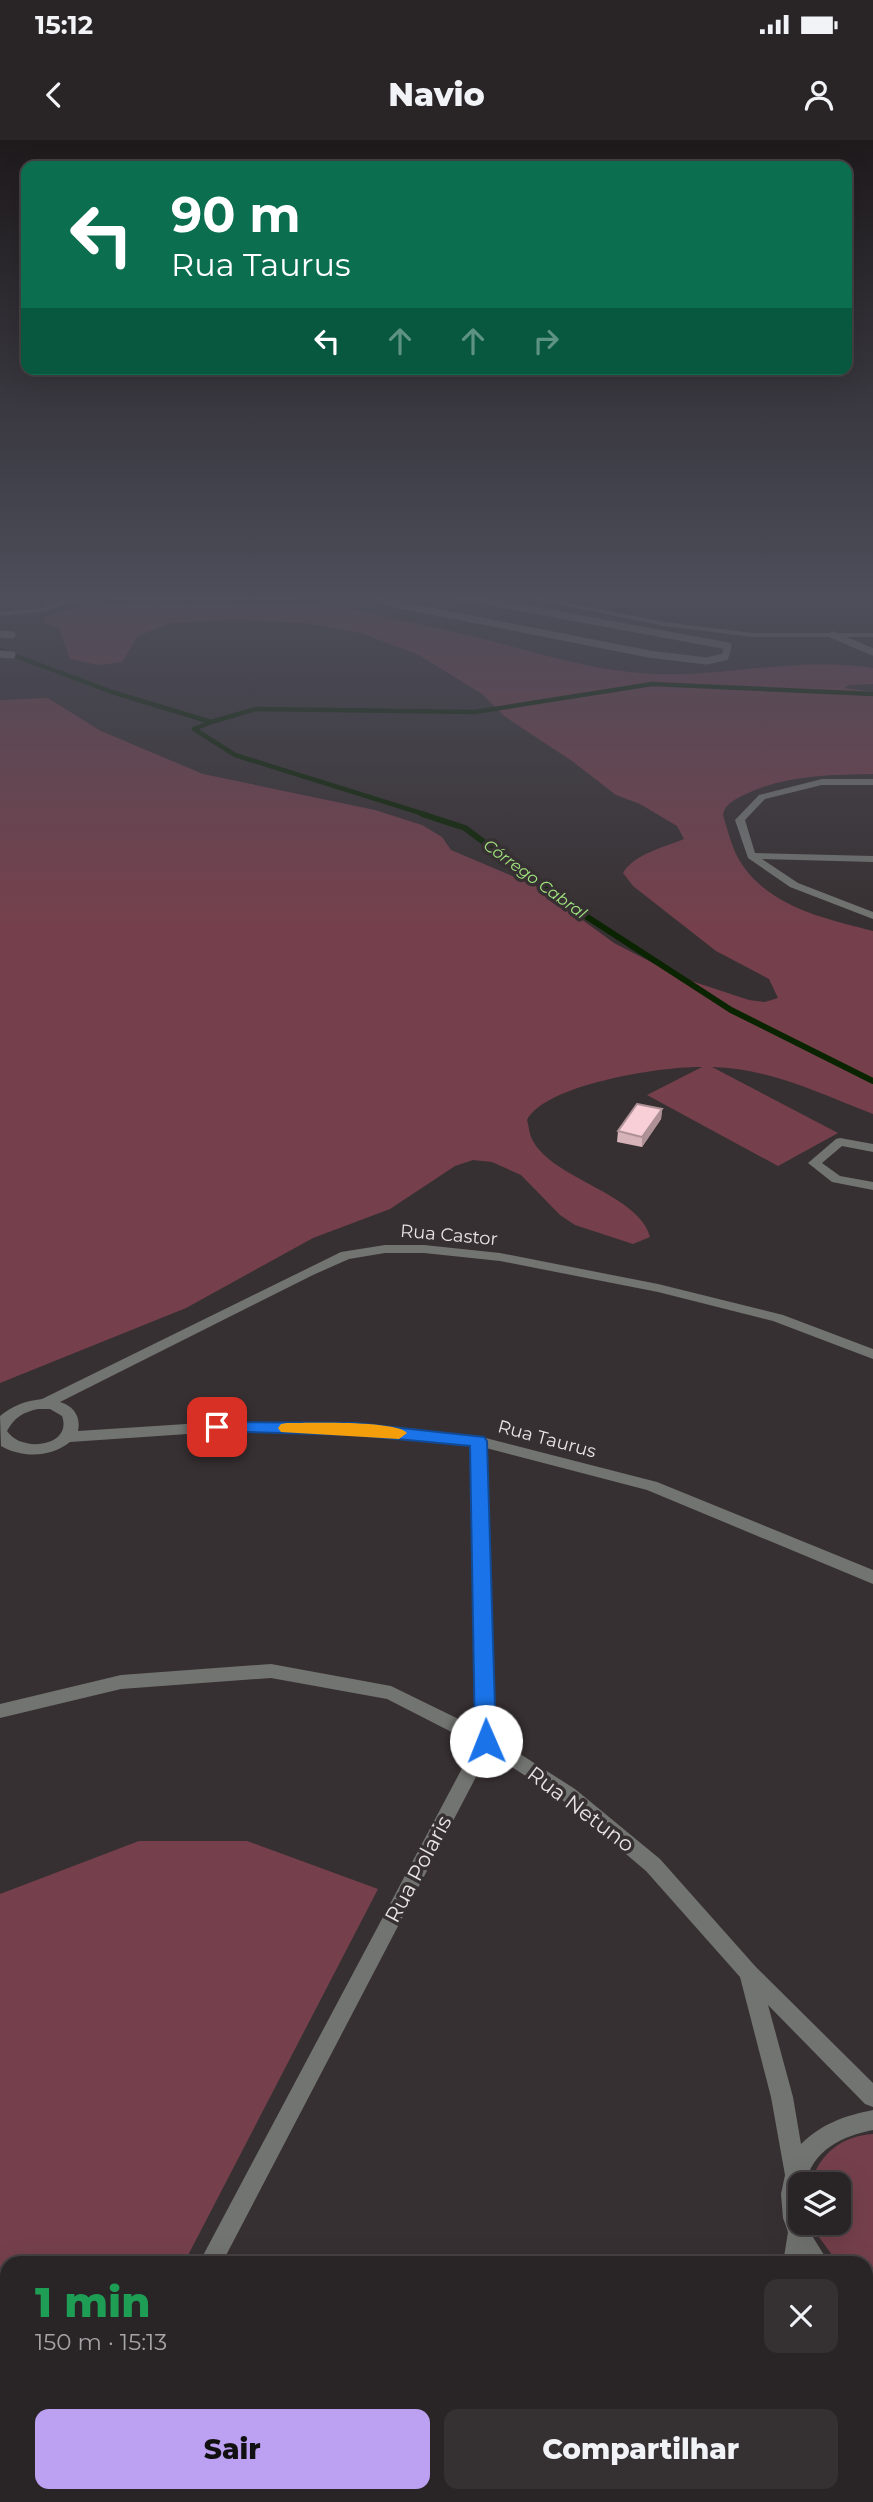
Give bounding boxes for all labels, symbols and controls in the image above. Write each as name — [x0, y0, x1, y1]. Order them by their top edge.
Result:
text: 15:12 — [35, 9, 93, 41]
text: Navio — [388, 75, 485, 114]
icon: back — [35, 76, 73, 114]
icon: person — [800, 76, 838, 114]
text: 90 m — [171, 185, 301, 244]
icon: left — [56, 189, 147, 280]
text: Rua Taurus — [171, 245, 351, 284]
icon: left — [308, 322, 346, 360]
icon: ahead — [381, 322, 419, 360]
icon: ahead — [454, 322, 492, 360]
icon: right — [527, 322, 565, 360]
water label: Córrego Cabral — [480, 835, 591, 923]
street label: Rua Castor — [399, 1220, 499, 1250]
pin — [187, 1397, 247, 1457]
icon: arrive — [198, 1408, 236, 1446]
street label: Rua Taurus — [495, 1415, 599, 1463]
position arrow — [449, 1704, 523, 1778]
street label: Rua Netuno — [523, 1761, 639, 1857]
street label: Rua Polaris — [379, 1811, 457, 1927]
map controls — [788, 2172, 851, 2235]
button: layers — [788, 2172, 851, 2235]
text: 1 min — [35, 2276, 151, 2328]
button: close — [764, 2279, 838, 2353]
text: 150 m · 15:13 — [35, 2328, 167, 2356]
button: Sair — [35, 2409, 430, 2489]
button: Compartilhar — [444, 2409, 838, 2489]

